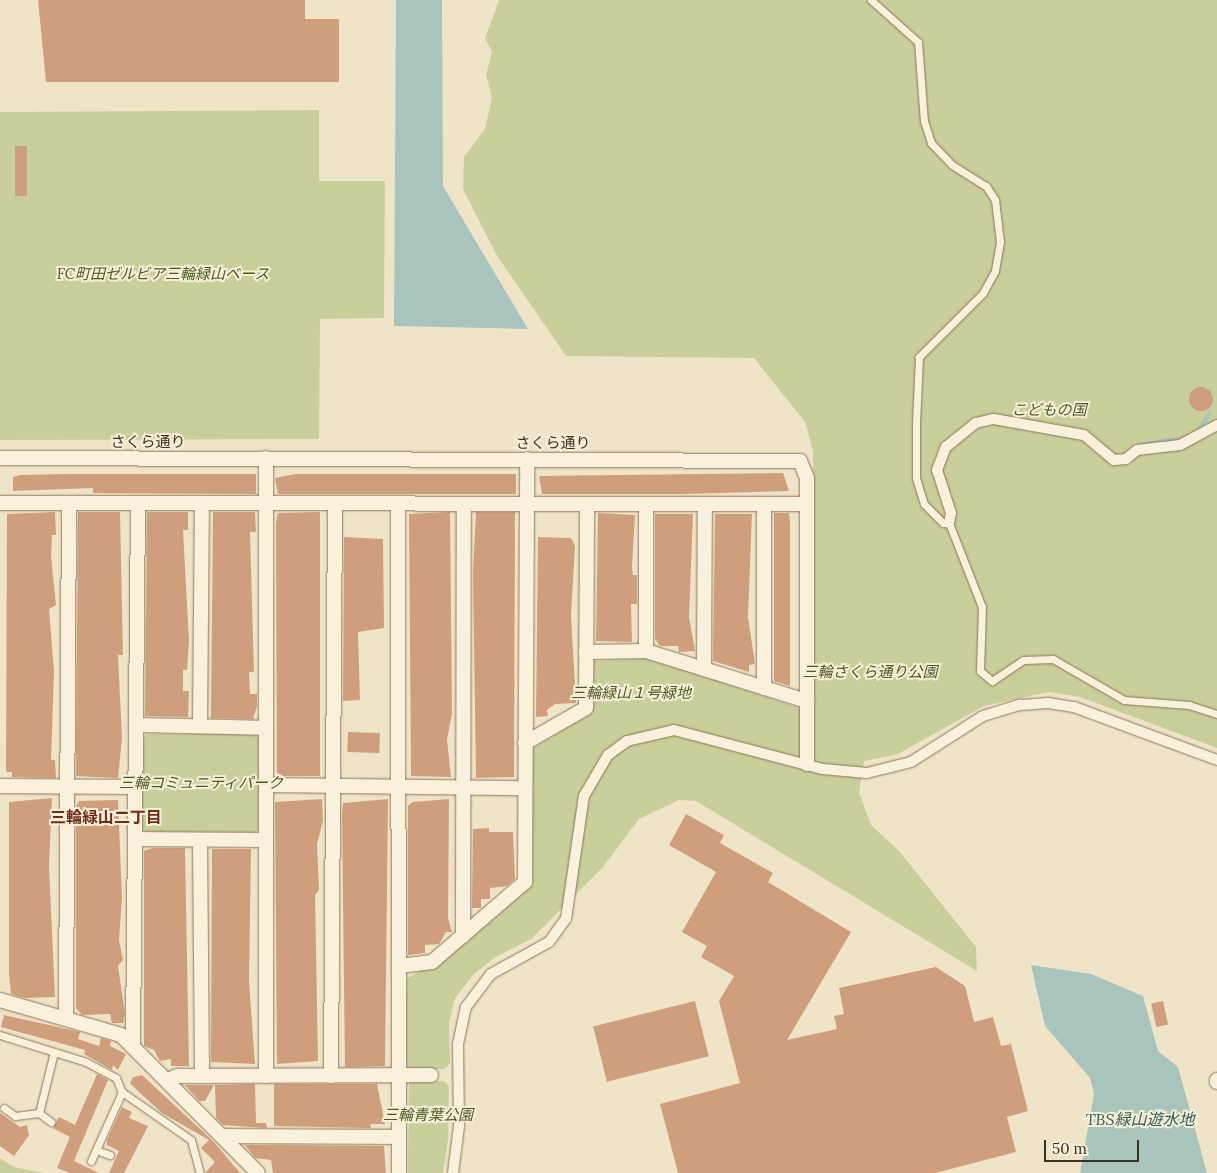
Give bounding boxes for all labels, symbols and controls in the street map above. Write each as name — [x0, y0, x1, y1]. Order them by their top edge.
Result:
park label: FC町田ゼルビア三輪緑山ベース — [56, 265, 270, 283]
park label: こどもの国 — [1012, 401, 1086, 419]
street label: さくら通り — [111, 433, 185, 451]
street label: さくら通り — [516, 434, 590, 452]
park label: 三輪さくら通り公園 — [803, 663, 937, 681]
park label: 三輪緑山１号緑地 — [571, 684, 691, 702]
park label: 三輪コミュニティパーク — [119, 774, 283, 792]
district label: 三輪緑山二丁目 — [50, 807, 162, 827]
park label: 三輪青葉公園 — [383, 1106, 473, 1124]
water label: TBS緑山遊水地 — [1085, 1109, 1195, 1129]
scale bar — [1047, 1130, 1142, 1162]
text: 50 m — [1052, 1139, 1087, 1158]

